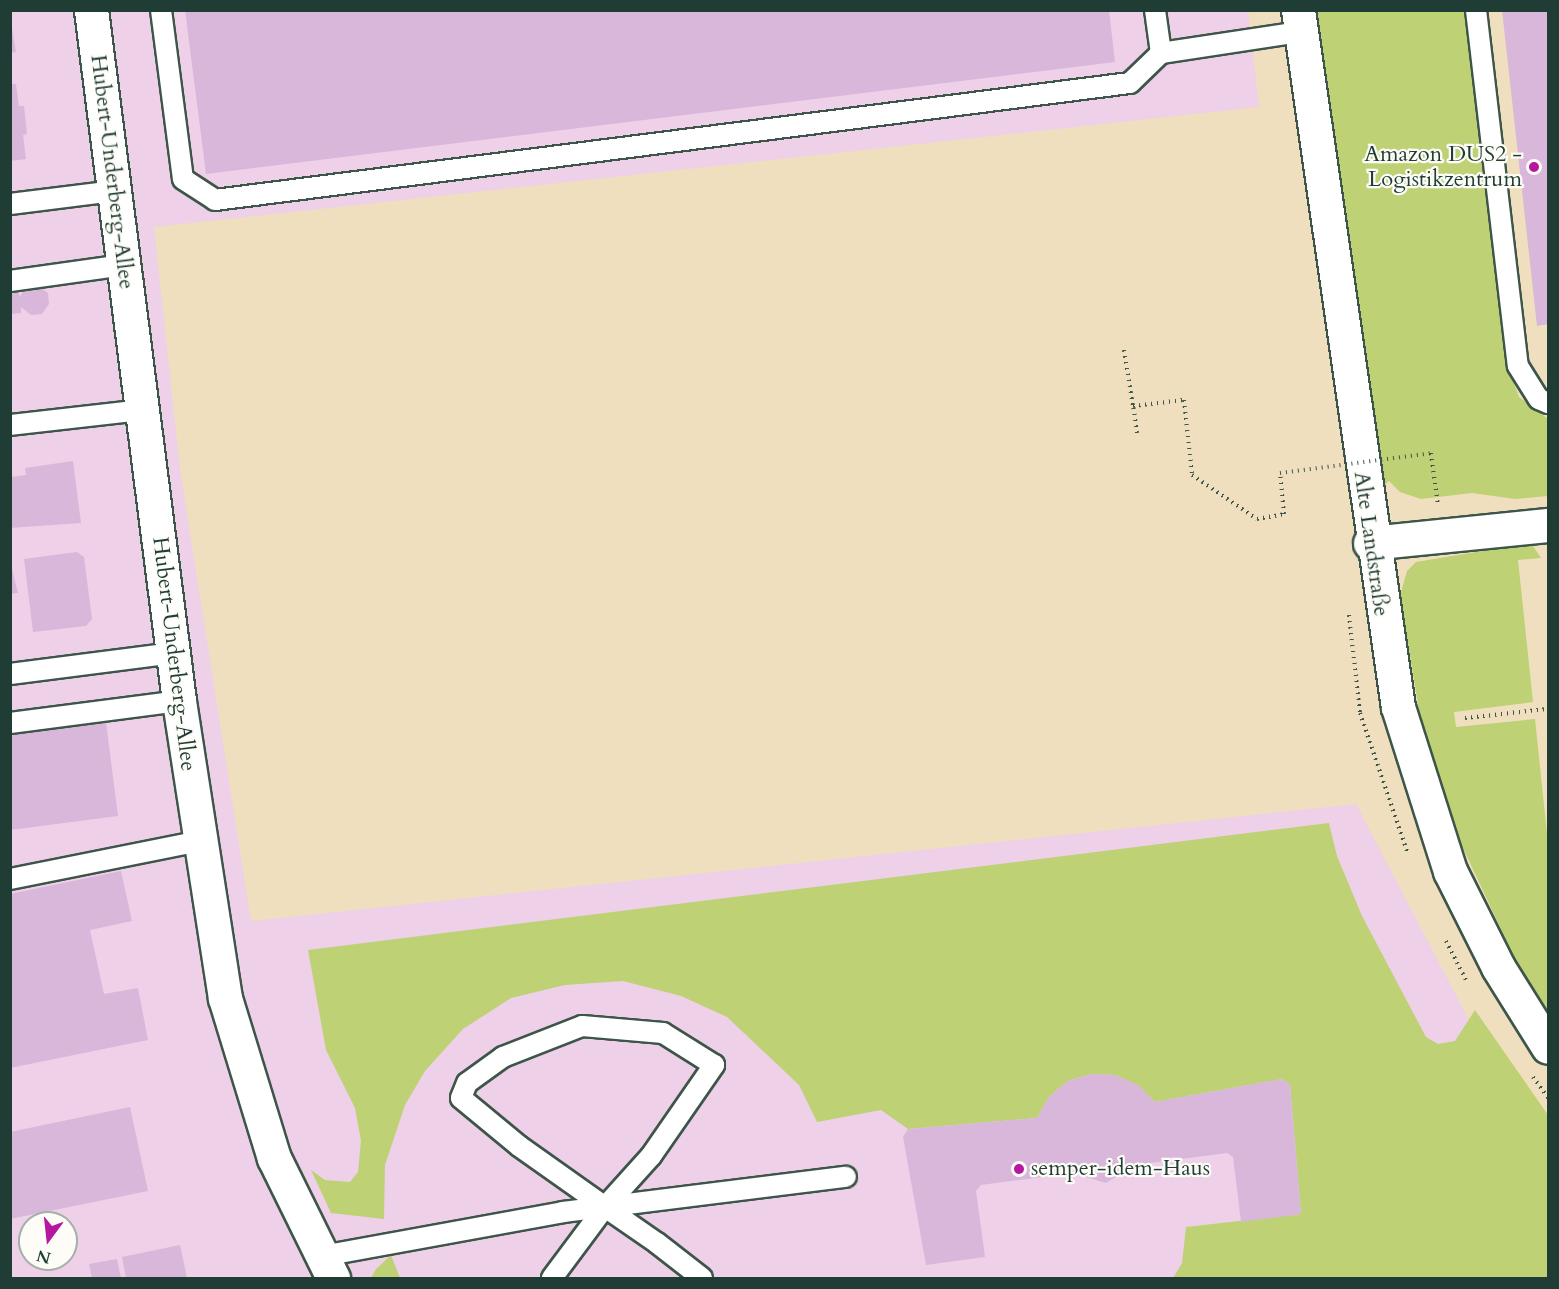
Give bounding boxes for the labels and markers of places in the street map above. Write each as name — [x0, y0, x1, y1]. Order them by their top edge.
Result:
place label: Amazon DUS2 - Logistikzentrum — [1364, 141, 1522, 192]
marker: Amazon DUS2 - Logistikzentrum — [1527, 160, 1541, 174]
place label: semper-idem-Haus — [1031, 1156, 1210, 1182]
marker: semper-idem-Haus — [1012, 1162, 1026, 1176]

